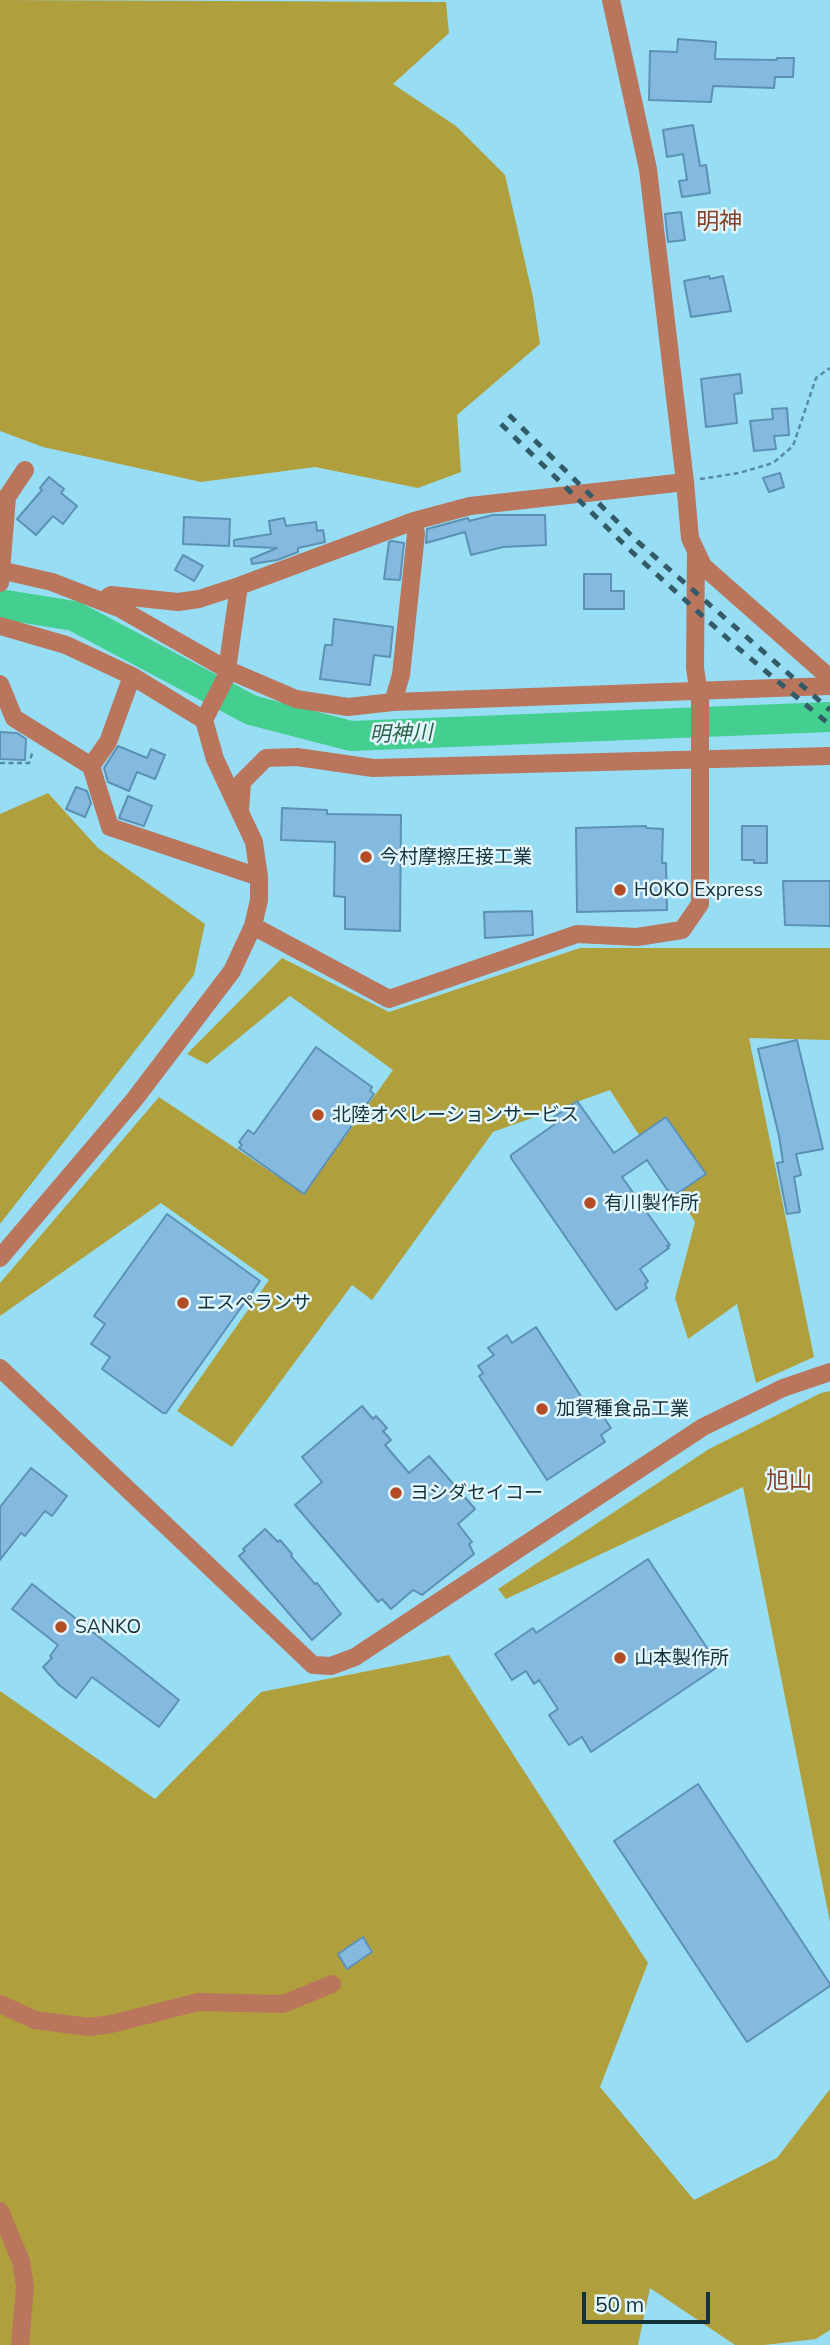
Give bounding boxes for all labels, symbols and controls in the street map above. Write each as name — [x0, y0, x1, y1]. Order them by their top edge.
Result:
district label: 明神 — [696, 208, 742, 236]
water label: 明神川 — [369, 720, 433, 748]
place label: 今村摩擦圧接工業 — [380, 846, 532, 868]
marker: 今村摩擦圧接工業 — [358, 849, 374, 865]
place label: HOKO Express — [634, 879, 763, 901]
marker: HOKO Express — [612, 882, 628, 898]
place label: 北陸オペレーションサービス — [332, 1104, 579, 1126]
marker: 北陸オペレーションサービス — [310, 1107, 326, 1123]
place label: 有川製作所 — [604, 1192, 699, 1214]
marker: 有川製作所 — [582, 1195, 598, 1211]
place label: エスペランサ — [197, 1292, 311, 1314]
marker: エスペランサ — [175, 1295, 191, 1311]
place label: 加賀種食品工業 — [556, 1398, 689, 1420]
marker: 加賀種食品工業 — [534, 1401, 550, 1417]
district label: 旭山 — [766, 1467, 812, 1495]
place label: ヨシダセイコー — [410, 1482, 543, 1504]
marker: ヨシダセイコー — [388, 1485, 404, 1501]
place label: SANKO — [75, 1616, 141, 1638]
marker: SANKO — [53, 1619, 69, 1635]
place label: 山本製作所 — [634, 1647, 729, 1669]
marker: 山本製作所 — [612, 1650, 628, 1666]
scale bar — [585, 2278, 713, 2322]
text: 50 m — [595, 2291, 644, 2317]

